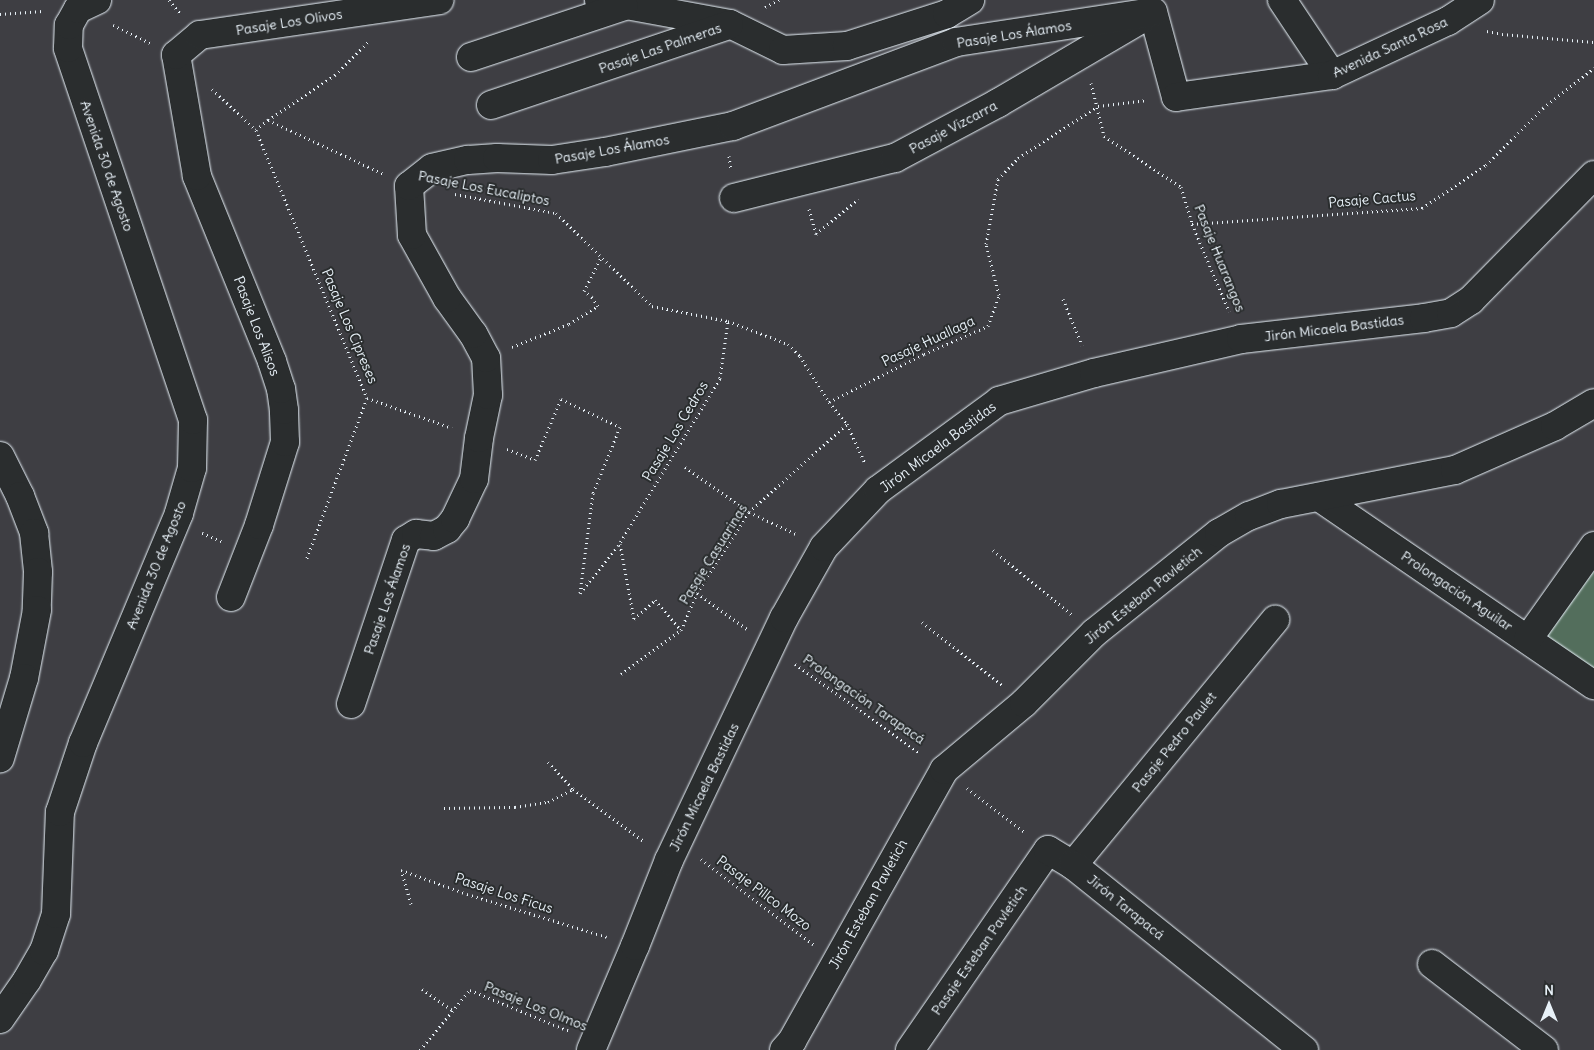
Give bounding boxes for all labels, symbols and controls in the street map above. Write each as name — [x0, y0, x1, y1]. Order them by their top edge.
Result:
street label: Pasaje Los Olivos — [235, 5, 343, 39]
street label: Avenida Santa Rosa — [1330, 13, 1450, 81]
street label: Pasaje Los Álamos — [955, 17, 1073, 51]
street label: Pasaje Las Palmeras — [596, 19, 724, 77]
street label: Pasaje Vizcarra — [906, 97, 1000, 157]
street label: Avenida 30 de Agosto — [77, 98, 137, 234]
street label: Pasaje Los Álamos — [553, 131, 671, 167]
street label: Pasaje Los Eucaliptos — [417, 167, 551, 209]
street label: Pasaje Cactus — [1328, 187, 1416, 211]
street label: Pasaje Huarangos — [1191, 202, 1249, 314]
street label: Pasaje Los Cipreses — [318, 266, 382, 386]
street label: Pasaje Los Alisos — [230, 274, 284, 378]
street label: Jirón Micaela Bastidas — [1263, 311, 1405, 345]
street label: Pasaje Huallaga — [879, 312, 977, 370]
street label: Pasaje Los Cedros — [638, 378, 712, 484]
street label: Jirón Micaela Bastidas — [877, 398, 999, 496]
street label: Avenida 30 de Agosto — [123, 498, 189, 632]
street label: Pasaje Casuarinas — [675, 501, 751, 607]
street label: Pasaje Los Álamos — [360, 541, 414, 657]
street label: Jirón Esteban Pavletich — [1081, 543, 1205, 647]
street label: Prolongación Aguilar — [1398, 547, 1516, 635]
street label: Prolongación Tarapacá — [800, 650, 928, 748]
street label: Pasaje Pedro Paulet — [1128, 688, 1220, 796]
street label: Jirón Micaela Bastidas — [666, 720, 742, 854]
street label: Jirón Esteban Pavletich — [825, 836, 911, 972]
street label: Pasaje Pillco Mozo — [713, 852, 815, 934]
street label: Pasaje Los Ficus — [453, 869, 555, 917]
street label: Jirón Tarapacá — [1084, 871, 1168, 943]
street label: Pasaje Esteban Pavletich — [928, 882, 1030, 1018]
street label: Pasaje Los Olmos — [482, 978, 590, 1034]
north arrow — [1524, 980, 1574, 1030]
text: N — [1544, 981, 1554, 999]

